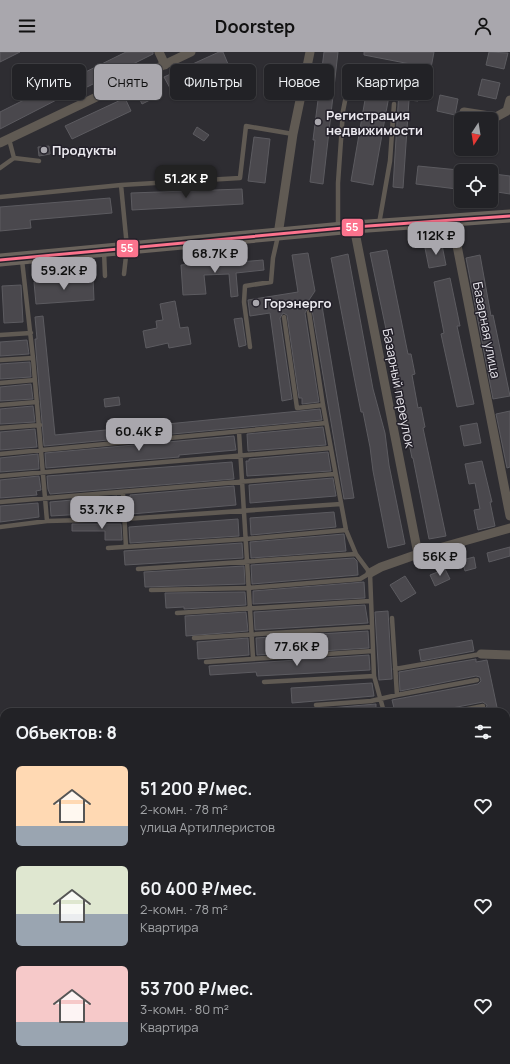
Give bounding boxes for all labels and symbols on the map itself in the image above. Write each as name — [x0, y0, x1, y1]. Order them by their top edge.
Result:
place label: Регистрация недвижимости — [326, 106, 423, 139]
north arrow — [454, 112, 498, 156]
marker: Регистрация недвижимости — [313, 117, 323, 127]
place label: Продукты — [52, 141, 116, 159]
marker: Продукты — [39, 145, 49, 155]
pin: 51.2K ₽ — [149, 165, 223, 199]
line badge: 55 — [341, 218, 364, 237]
text: 55 — [346, 219, 358, 234]
pin: 112K ₽ — [403, 222, 469, 256]
line badge: 55 — [116, 239, 139, 258]
text: 55 — [121, 240, 133, 255]
pin: 68.7K ₽ — [178, 240, 252, 274]
pin: 59.2K ₽ — [27, 257, 101, 291]
street label: Базарная улица — [469, 280, 505, 380]
place label: Горэнерго — [264, 294, 332, 312]
marker: Горэнерго — [251, 298, 261, 308]
street label: Базарный переулок — [379, 327, 420, 450]
pin: 60.4K ₽ — [102, 418, 176, 452]
pin: 53.7K ₽ — [65, 496, 139, 530]
pin: 56K ₽ — [412, 543, 468, 577]
pin: 77.6K ₽ — [260, 633, 334, 667]

